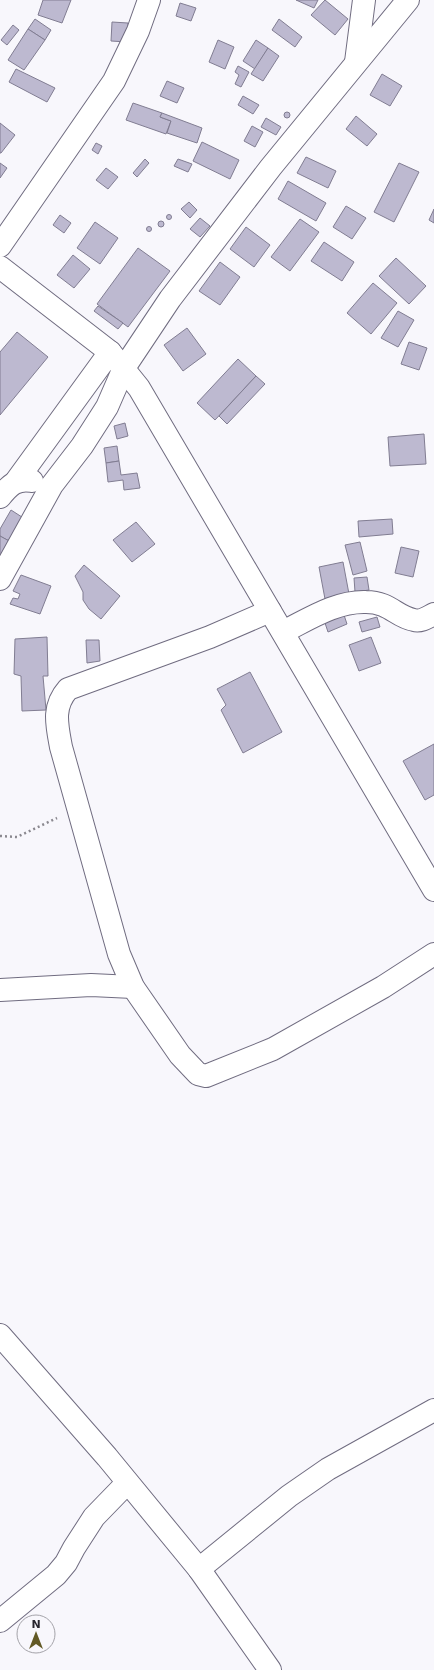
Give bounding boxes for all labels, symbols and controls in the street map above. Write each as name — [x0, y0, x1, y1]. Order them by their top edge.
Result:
north arrow — [16, 1614, 56, 1654]
text: N — [31, 1618, 41, 1631]

